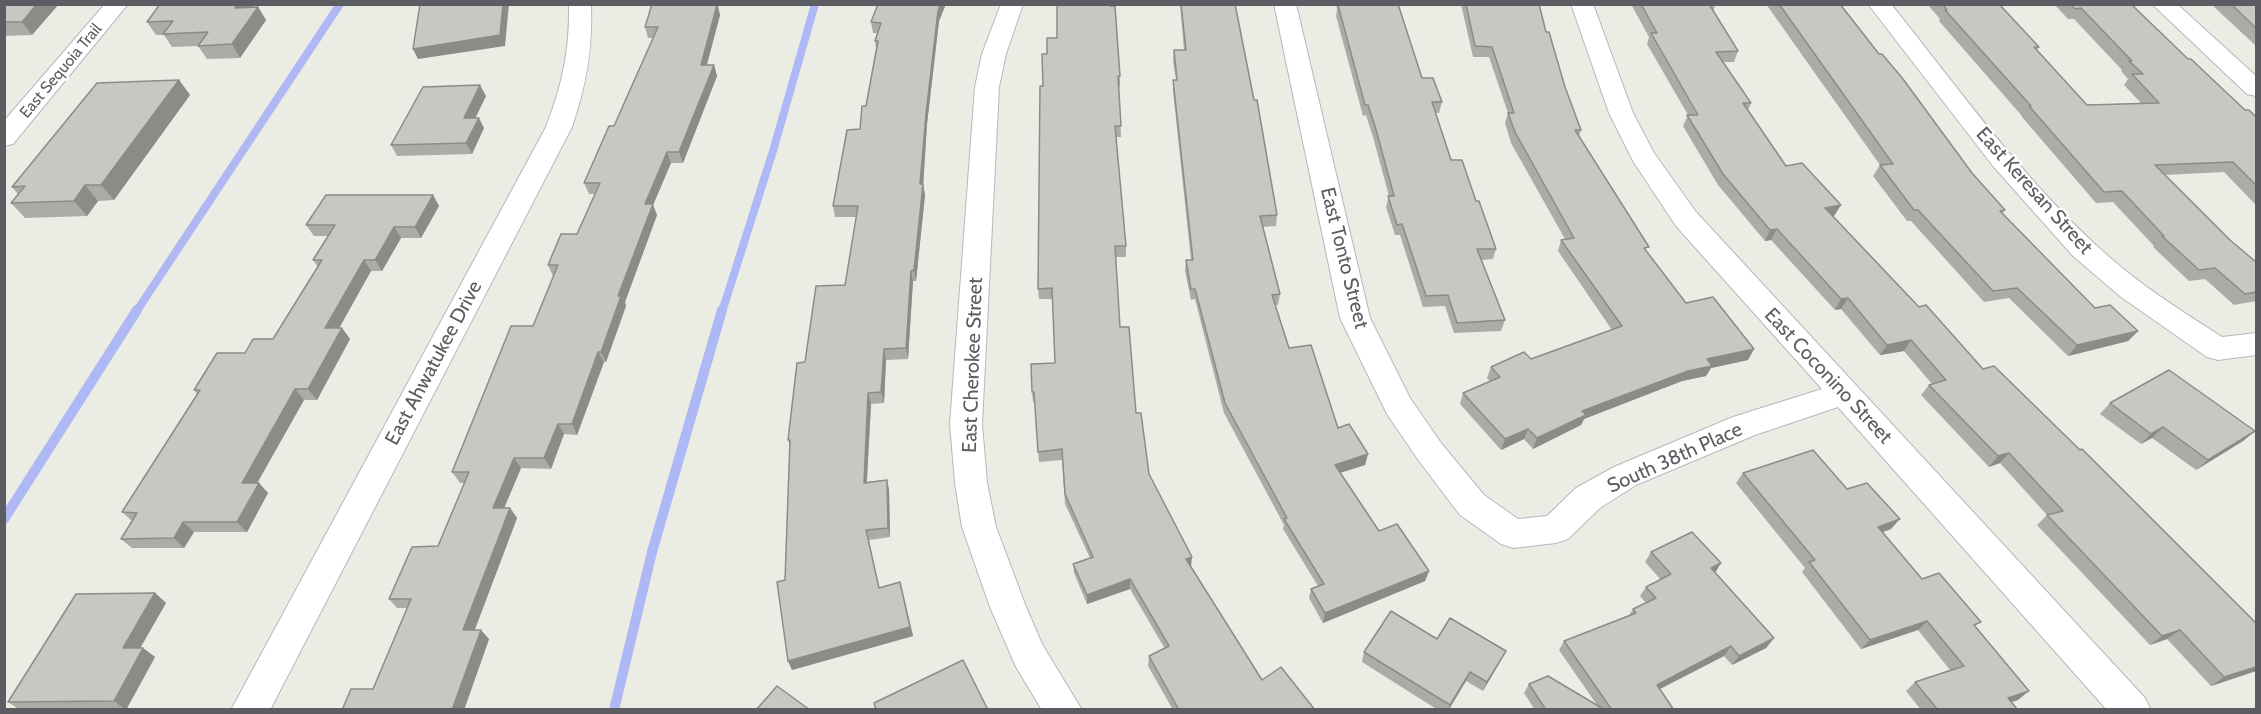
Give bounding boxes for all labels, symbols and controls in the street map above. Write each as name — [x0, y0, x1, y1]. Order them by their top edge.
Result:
street label: East Sequoia Trail — [16, 20, 106, 122]
street label: East Keresan Street — [1971, 123, 2097, 259]
street label: East Tonto Street — [1315, 185, 1373, 331]
street label: East Ahwatukee Drive — [381, 277, 487, 449]
street label: East Cherokee Street — [958, 277, 988, 453]
street label: East Coconino Street — [1759, 303, 1897, 449]
street label: South 38th Place — [1604, 418, 1746, 498]

